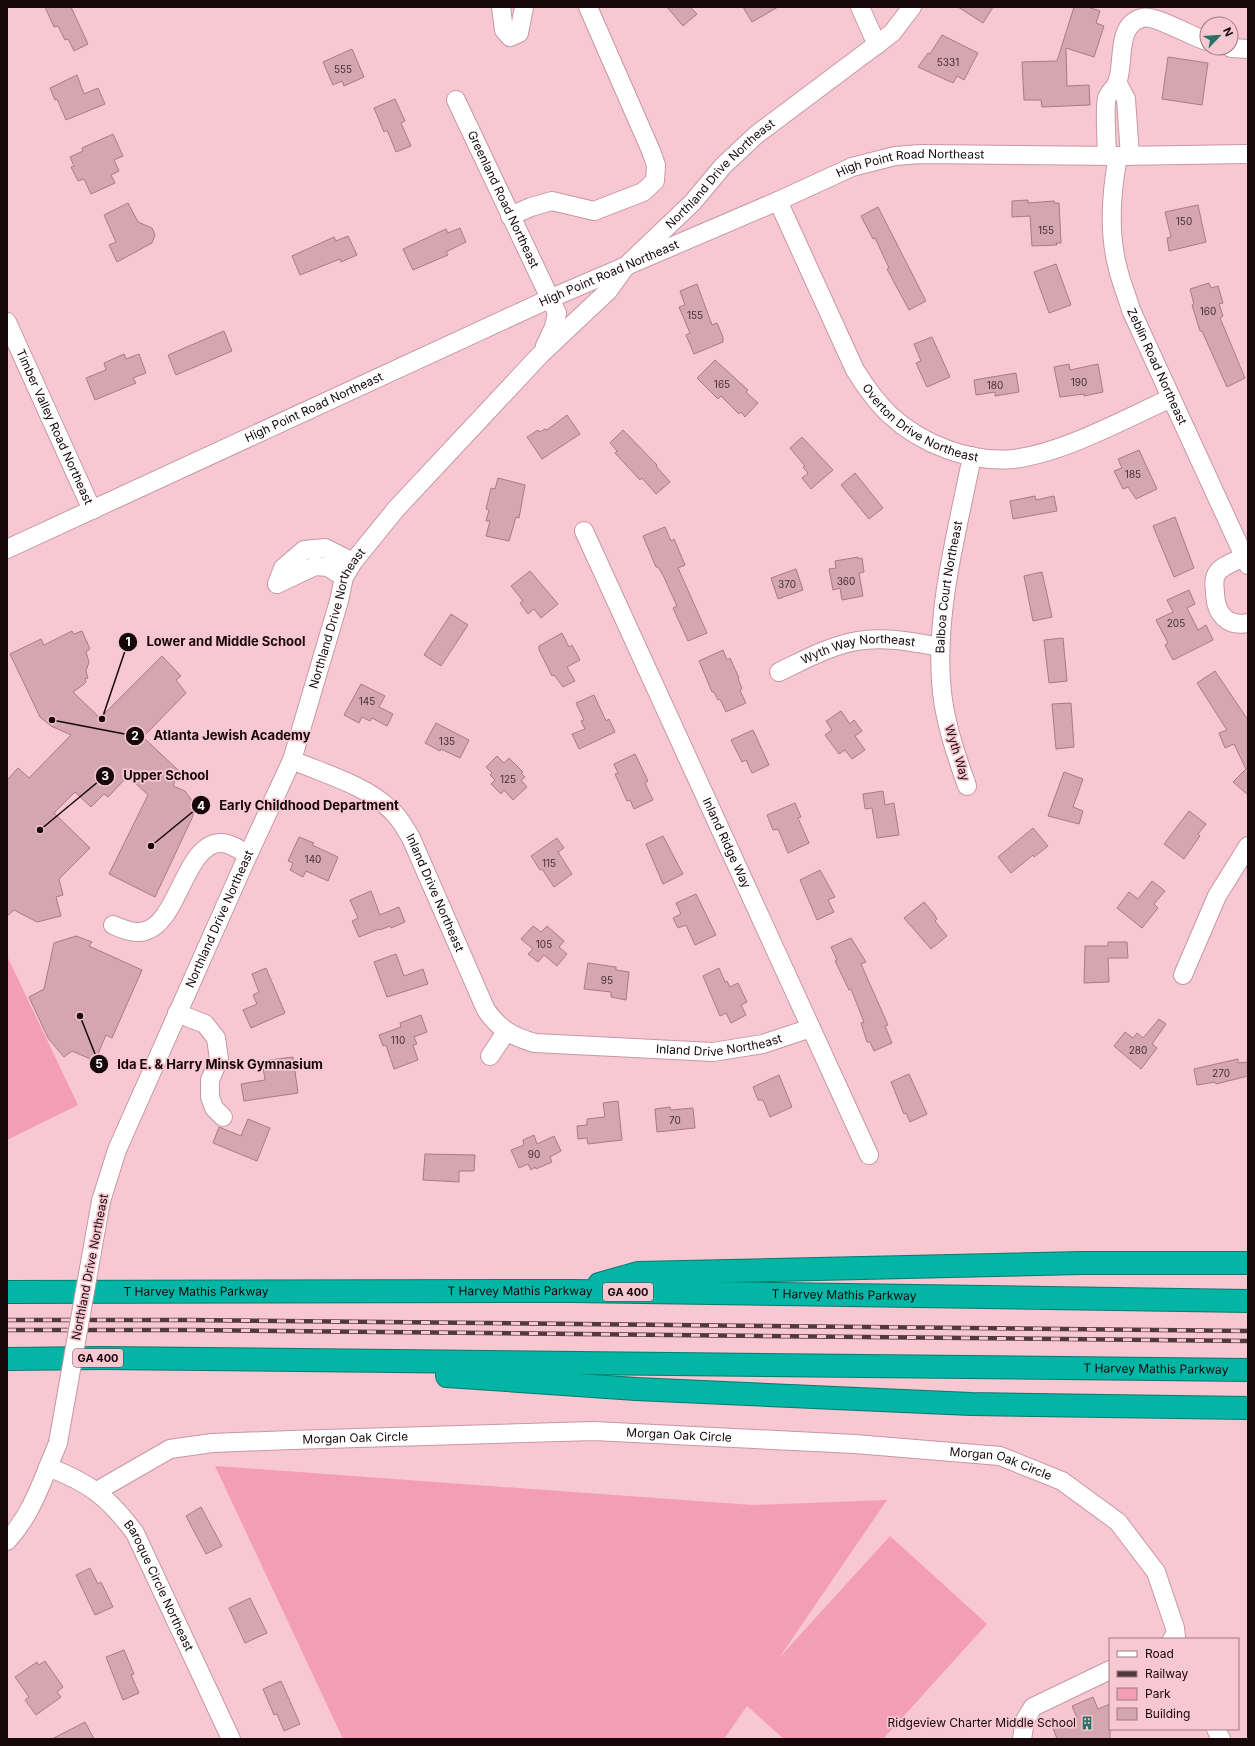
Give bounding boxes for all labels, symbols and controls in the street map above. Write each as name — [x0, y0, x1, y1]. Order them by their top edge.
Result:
north arrow — [1199, 16, 1239, 56]
text: N — [1220, 25, 1236, 39]
house number: 5331 — [937, 56, 959, 68]
house number: 555 — [334, 63, 352, 75]
street label: Northland Drive Northeast — [662, 116, 778, 231]
street label: Greenland Road Northeast — [465, 128, 543, 270]
street label: High Point Road Northeast — [834, 146, 984, 180]
house number: 150 — [1176, 215, 1192, 227]
house number: 155 — [1038, 224, 1054, 236]
street label: High Point Road Northeast — [537, 236, 681, 310]
street label: Zeblin Road Northeast — [1124, 305, 1191, 427]
house number: 160 — [1200, 305, 1216, 317]
house number: 155 — [687, 309, 703, 321]
street label: Timber Valley Road Northeast — [13, 346, 97, 507]
street label: High Point Road Northeast — [242, 369, 385, 445]
house number: 190 — [1071, 376, 1087, 388]
house number: 165 — [714, 378, 730, 390]
house number: 180 — [987, 379, 1003, 391]
street label: Overton Drive Northeast — [859, 381, 980, 465]
house number: 185 — [1125, 468, 1141, 480]
street label: Balboa Court Northeast — [932, 519, 965, 654]
street label: Northland Drive Northeast — [305, 545, 368, 690]
house number: 360 — [837, 575, 855, 587]
house number: 370 — [778, 578, 796, 590]
house number: 205 — [1167, 617, 1185, 629]
callout: Lower and Middle School — [118, 629, 313, 654]
street label: Wyth Way Northeast — [798, 631, 916, 667]
text: Lower and Middle School — [146, 633, 306, 649]
text: 1 — [125, 634, 131, 649]
house number: 145 — [359, 695, 375, 707]
callout: Atlanta Jewish Academy — [125, 723, 318, 748]
street label: Wyth Way — [942, 723, 973, 783]
text: Atlanta Jewish Academy — [153, 727, 311, 743]
text: 2 — [131, 728, 139, 743]
house number: 135 — [439, 735, 455, 747]
callout: Upper School — [95, 763, 217, 788]
text: Upper School — [123, 767, 209, 783]
text: 3 — [101, 768, 109, 783]
house number: 125 — [500, 773, 516, 785]
callout: Early Childhood Department — [191, 793, 407, 818]
street label: Inland Ridge Way — [700, 795, 754, 891]
text: Early Childhood Department — [219, 797, 399, 813]
text: 4 — [197, 798, 205, 813]
street label: Inland Drive Northeast — [403, 831, 468, 954]
street label: Northland Drive Northeast — [182, 848, 256, 990]
house number: 140 — [305, 853, 321, 865]
house number: 115 — [542, 857, 556, 869]
house number: 105 — [536, 938, 552, 950]
house number: 95 — [601, 974, 613, 986]
street label: Inland Drive Northeast — [656, 1030, 784, 1059]
house number: 110 — [391, 1034, 405, 1046]
house number: 280 — [1129, 1044, 1147, 1056]
callout: Ida E. & Harry Minsk Gymnasium — [89, 1052, 332, 1077]
text: 5 — [95, 1056, 103, 1071]
text: Ida E. & Harry Minsk Gymnasium — [117, 1056, 323, 1072]
house number: 270 — [1212, 1067, 1230, 1079]
house number: 70 — [669, 1114, 681, 1126]
house number: 90 — [528, 1148, 540, 1160]
street label: Northland Drive Northeast — [68, 1192, 111, 1341]
street label: T Harvey Mathis Parkway — [447, 1283, 593, 1298]
road number: GA 400 — [603, 1283, 653, 1301]
street label: T Harvey Mathis Parkway — [123, 1284, 269, 1299]
street label: T Harvey Mathis Parkway — [771, 1286, 917, 1303]
road number: GA 400 — [73, 1349, 123, 1367]
street label: T Harvey Mathis Parkway — [1083, 1360, 1229, 1377]
street label: Morgan Oak Circle — [626, 1425, 732, 1445]
street label: Morgan Oak Circle — [302, 1429, 408, 1447]
street label: Morgan Oak Circle — [949, 1444, 1054, 1483]
street label: Baroque Circle Northeast — [121, 1517, 197, 1653]
legend — [1109, 1638, 1239, 1730]
text: Road — [1145, 1646, 1174, 1661]
text: Railway — [1145, 1666, 1189, 1681]
text: Park — [1145, 1686, 1171, 1701]
text: Building — [1145, 1706, 1190, 1721]
place label: Ridgeview Charter Middle School — [888, 1715, 1076, 1730]
building icon: Ridgeview Charter Middle School — [1079, 1715, 1095, 1731]

